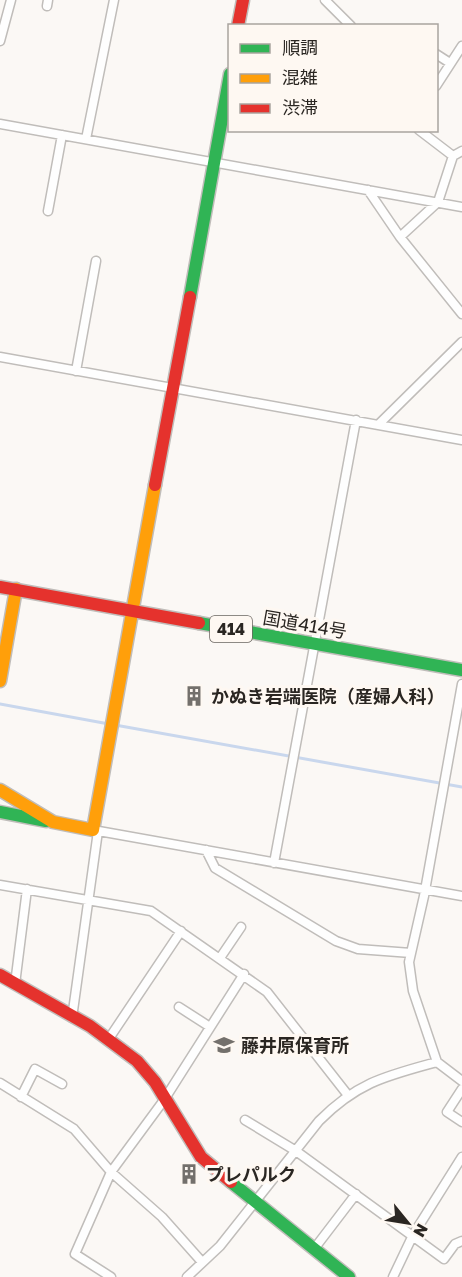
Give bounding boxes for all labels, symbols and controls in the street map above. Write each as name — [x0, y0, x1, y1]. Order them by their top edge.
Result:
legend — [228, 24, 438, 132]
text: 順調 — [282, 36, 318, 58]
text: 混雑 — [282, 66, 318, 88]
text: 渋滞 — [282, 96, 318, 118]
street label: 国道414号 — [261, 606, 349, 642]
road number: 414 — [210, 616, 252, 642]
building icon: かぬき岩端医院（産婦人科） — [182, 684, 206, 708]
place label: かぬき岩端医院（産婦人科） — [211, 685, 445, 707]
school or university icon: 藤井原保育所 — [212, 1033, 236, 1057]
place label: 藤井原保育所 — [241, 1034, 349, 1056]
building icon: プレパルク — [177, 1162, 201, 1186]
place label: プレパルク — [206, 1163, 296, 1185]
north arrow — [378, 1193, 438, 1253]
text: N — [409, 1220, 433, 1241]

